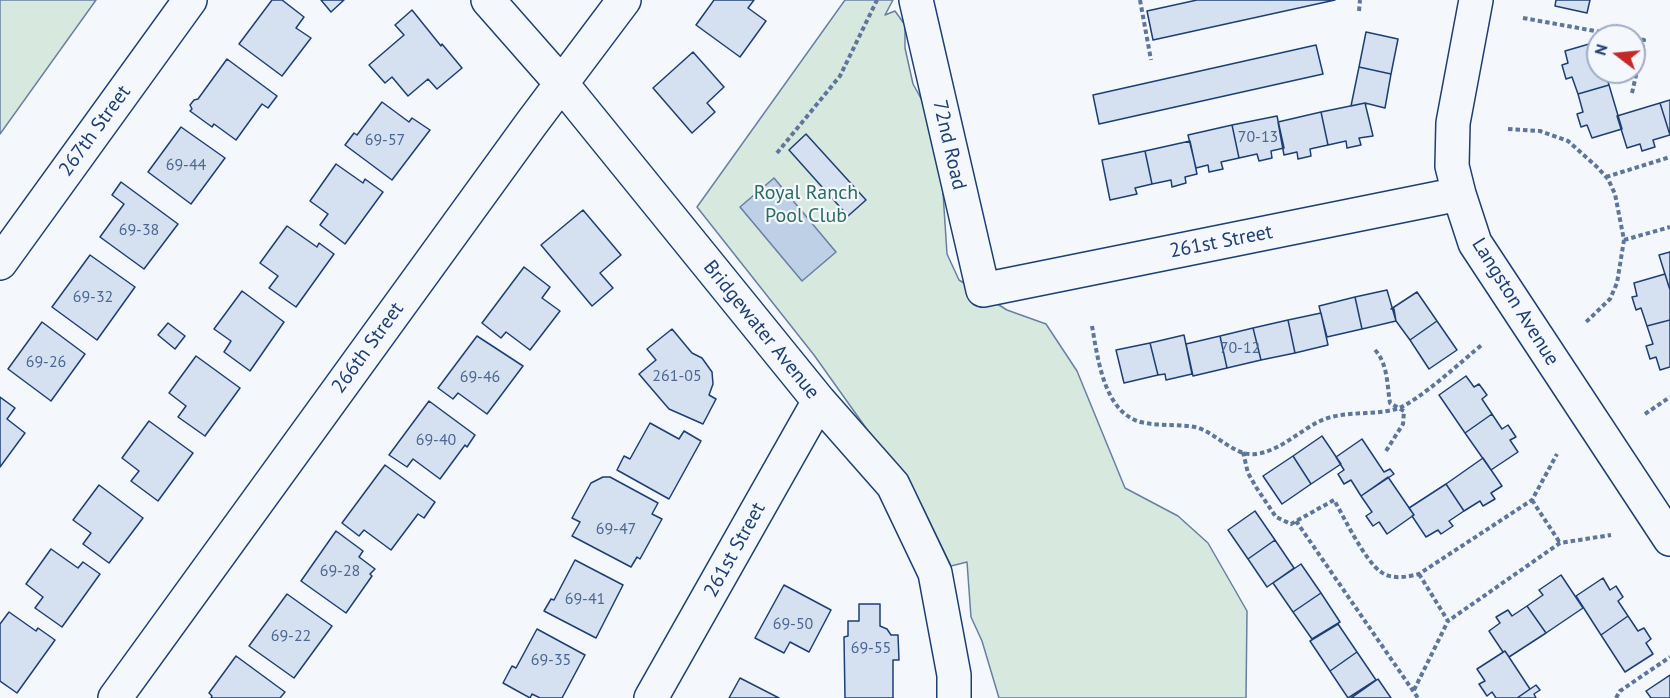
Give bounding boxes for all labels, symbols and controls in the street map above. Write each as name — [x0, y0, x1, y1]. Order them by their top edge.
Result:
north arrow — [1586, 24, 1646, 84]
text: N — [1590, 42, 1612, 57]
street label: 267th Street — [54, 81, 136, 181]
street label: 72nd Road — [927, 98, 971, 192]
house number: 70-13 — [1238, 127, 1278, 147]
house number: 69-57 — [365, 130, 405, 150]
house number: 69-44 — [166, 155, 206, 175]
park label: Royal Ranch Pool Club — [754, 181, 858, 228]
house number: 69-38 — [119, 220, 159, 240]
street label: 261st Street — [1168, 220, 1274, 264]
street label: Langston Avenue — [1466, 234, 1564, 370]
street label: Bridgewater Avenue — [698, 256, 824, 404]
house number: 69-32 — [73, 287, 113, 307]
street label: 266th Street — [327, 298, 409, 398]
house number: 70-12 — [1220, 338, 1260, 358]
house number: 69-26 — [26, 352, 66, 372]
house number: 261-05 — [652, 366, 702, 386]
house number: 69-46 — [460, 367, 500, 387]
house number: 69-40 — [416, 430, 456, 450]
street label: 261st Street — [699, 499, 771, 601]
house number: 69-47 — [596, 519, 636, 539]
house number: 69-28 — [320, 561, 360, 581]
house number: 69-41 — [565, 589, 605, 609]
house number: 69-50 — [773, 614, 813, 634]
house number: 69-22 — [271, 626, 311, 646]
house number: 69-55 — [851, 638, 891, 658]
house number: 69-35 — [531, 650, 571, 670]

